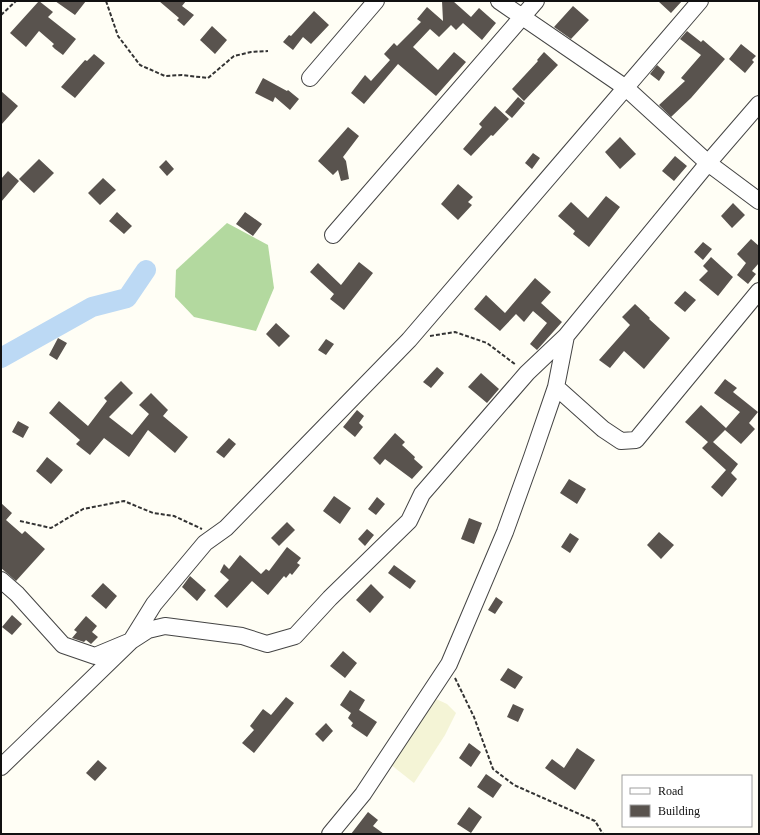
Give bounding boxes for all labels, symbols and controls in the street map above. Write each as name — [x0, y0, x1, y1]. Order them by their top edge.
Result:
legend — [622, 775, 752, 827]
text: Road — [658, 784, 683, 798]
text: Building — [658, 804, 700, 818]

